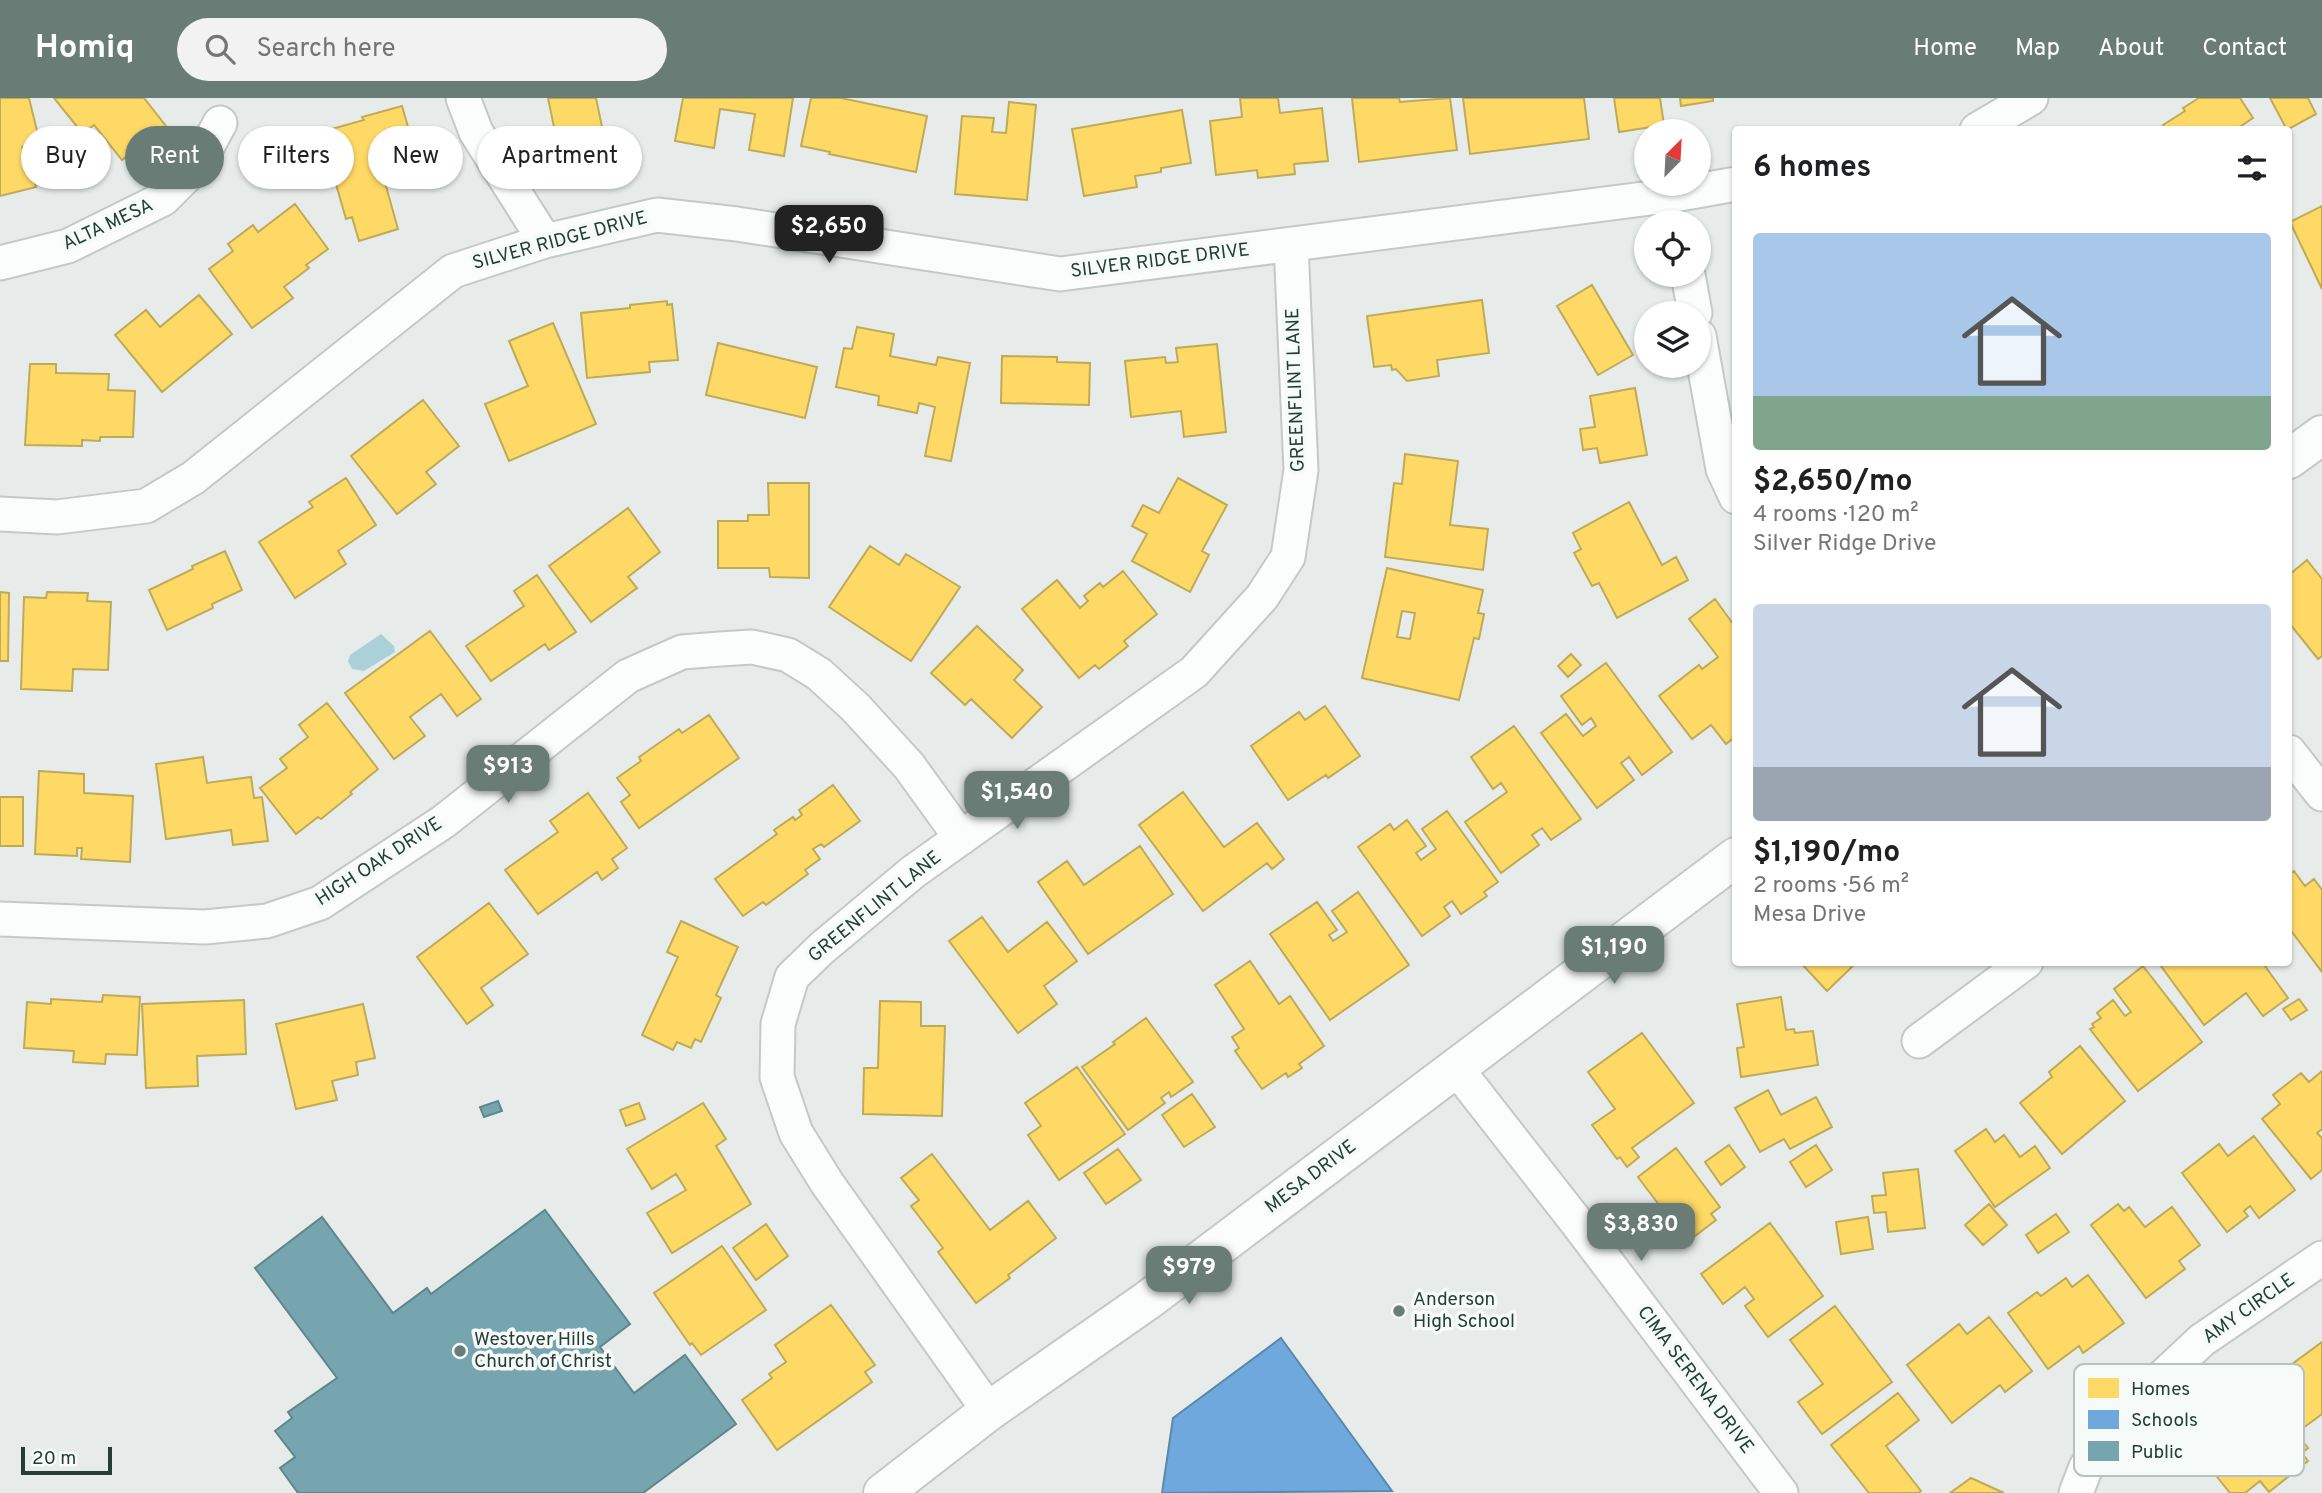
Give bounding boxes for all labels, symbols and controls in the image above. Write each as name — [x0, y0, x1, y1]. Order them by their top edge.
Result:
search box — [177, 18, 667, 81]
text: Homiq — [35, 28, 135, 70]
icon: search — [201, 30, 239, 68]
text: Search here — [257, 33, 395, 66]
text: Home — [1913, 34, 1977, 64]
text: Map — [2015, 34, 2060, 64]
text: About — [2098, 34, 2164, 64]
text: Contact — [2202, 34, 2287, 64]
north arrow — [1634, 119, 1712, 196]
map controls — [1634, 119, 1711, 378]
chip: Buy — [21, 126, 111, 189]
chip: Rent — [125, 126, 224, 189]
chip: Filters — [238, 126, 354, 189]
chip: New — [368, 126, 463, 189]
chip: Apartment — [477, 126, 642, 189]
icon: filters — [2233, 149, 2271, 187]
text: 6 homes — [1753, 150, 1871, 187]
street label: ALTA MESA — [59, 194, 157, 256]
street label: SILVER RIDGE DRIVE — [470, 206, 650, 276]
pin: $2,650 — [772, 206, 886, 265]
button: locate — [1634, 210, 1711, 287]
text: $2,650 — [791, 213, 867, 242]
street label: SILVER RIDGE DRIVE — [1069, 238, 1251, 284]
icon: home — [1949, 278, 2075, 404]
button: layers — [1634, 301, 1711, 378]
street label: GREENFLINT LANE — [1281, 307, 1311, 473]
text: $2,650/mo — [1753, 464, 1913, 501]
text: 4 rooms · 120 m² — [1753, 501, 1919, 530]
text: Silver Ridge Drive — [1753, 530, 1936, 559]
icon: home — [1949, 649, 2075, 775]
pin: $913 — [467, 746, 549, 805]
text: $913 — [482, 753, 534, 782]
pin: $1,540 — [960, 772, 1074, 831]
text: $1,540 — [980, 779, 1054, 808]
street label: HIGH OAK DRIVE — [311, 812, 447, 912]
text: $1,190/mo — [1753, 835, 1900, 872]
street label: GREENFLINT LANE — [803, 846, 947, 968]
text: 2 rooms · 56 m² — [1753, 872, 1909, 901]
text: Mesa Drive — [1753, 901, 1866, 930]
pin: $1,190 — [1557, 926, 1671, 986]
text: $1,190 — [1580, 934, 1648, 963]
street label: MESA DRIVE — [1261, 1135, 1361, 1219]
pin: $3,830 — [1584, 1204, 1698, 1263]
text: $3,830 — [1603, 1211, 1679, 1240]
pin: $979 — [1148, 1246, 1230, 1306]
text: $979 — [1162, 1254, 1216, 1283]
street label: AMY CIRCLE — [2198, 1268, 2300, 1350]
place label: Anderson High School — [1413, 1288, 1515, 1334]
street label: CIMA SERENA DRIVE — [1631, 1301, 1759, 1459]
marker: Anderson High School — [1391, 1303, 1407, 1319]
place label: Westover Hills Church of Christ — [474, 1328, 612, 1374]
marker: Westover Hills Church of Christ — [452, 1343, 468, 1359]
legend — [2074, 1364, 2304, 1476]
text: Homes — [2131, 1378, 2190, 1402]
text: Schools — [2131, 1409, 2198, 1433]
text: Public — [2131, 1441, 2183, 1465]
scale bar — [21, 1444, 112, 1476]
text: 20 m — [32, 1447, 76, 1471]

